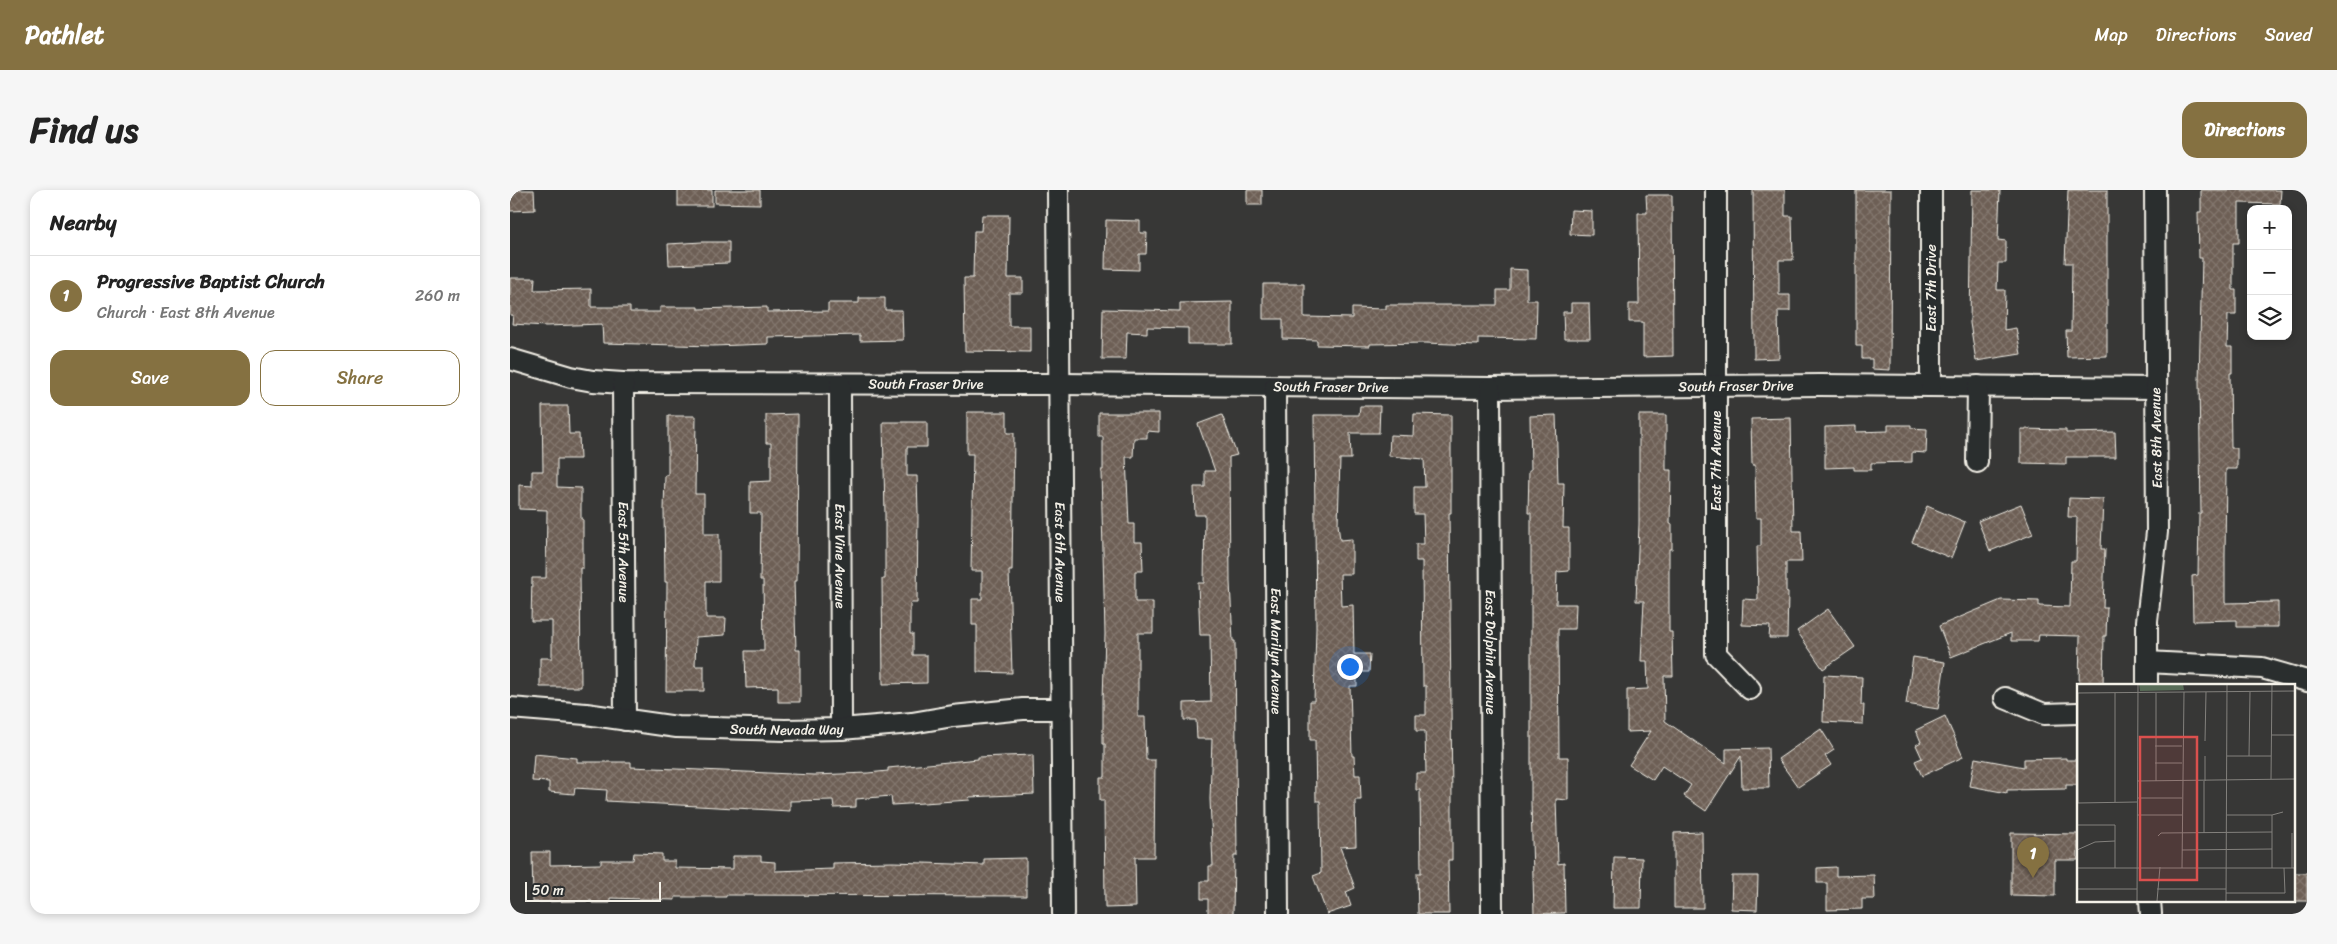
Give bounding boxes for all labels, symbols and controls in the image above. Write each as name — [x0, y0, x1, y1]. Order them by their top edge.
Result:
text: Pathlet — [25, 14, 104, 56]
text: Map — [2095, 19, 2128, 51]
text: Directions — [2156, 19, 2237, 51]
text: Saved — [2265, 19, 2312, 51]
text: Find us — [30, 99, 138, 161]
button: Directions — [2182, 102, 2307, 158]
text: Nearby — [50, 204, 116, 242]
map controls — [2247, 205, 2292, 340]
button: + — [2247, 205, 2292, 250]
street label: East 7th Drive — [1919, 244, 1944, 332]
button: − — [2247, 250, 2292, 295]
text: Progressive Baptist Church — [97, 265, 325, 298]
text: 1 — [63, 281, 69, 310]
text: 260 m — [415, 281, 460, 310]
button: layers — [2247, 295, 2292, 340]
text: Church · East 8th Avenue — [97, 298, 275, 327]
button: Save — [50, 350, 250, 406]
button: Share — [260, 350, 460, 406]
street label: South Fraser Drive — [868, 372, 984, 397]
street label: South Fraser Drive — [1678, 373, 1794, 399]
street label: South Fraser Drive — [1273, 374, 1389, 400]
street label: East 8th Avenue — [2143, 387, 2170, 489]
street label: East 7th Avenue — [1704, 411, 1729, 511]
street label: East 5th Avenue — [611, 501, 636, 603]
street label: East 6th Avenue — [1047, 502, 1073, 603]
street label: East Vine Avenue — [827, 503, 853, 609]
street label: East Marilyn Avenue — [1263, 588, 1289, 715]
street label: East Dolphin Avenue — [1478, 589, 1503, 715]
your location — [1337, 654, 1363, 680]
inset map — [2077, 684, 2294, 902]
street label: South Nevada Way — [730, 716, 845, 743]
pin: 1 — [2017, 837, 2049, 878]
text: 50 m — [532, 878, 564, 903]
scale bar — [525, 879, 661, 902]

